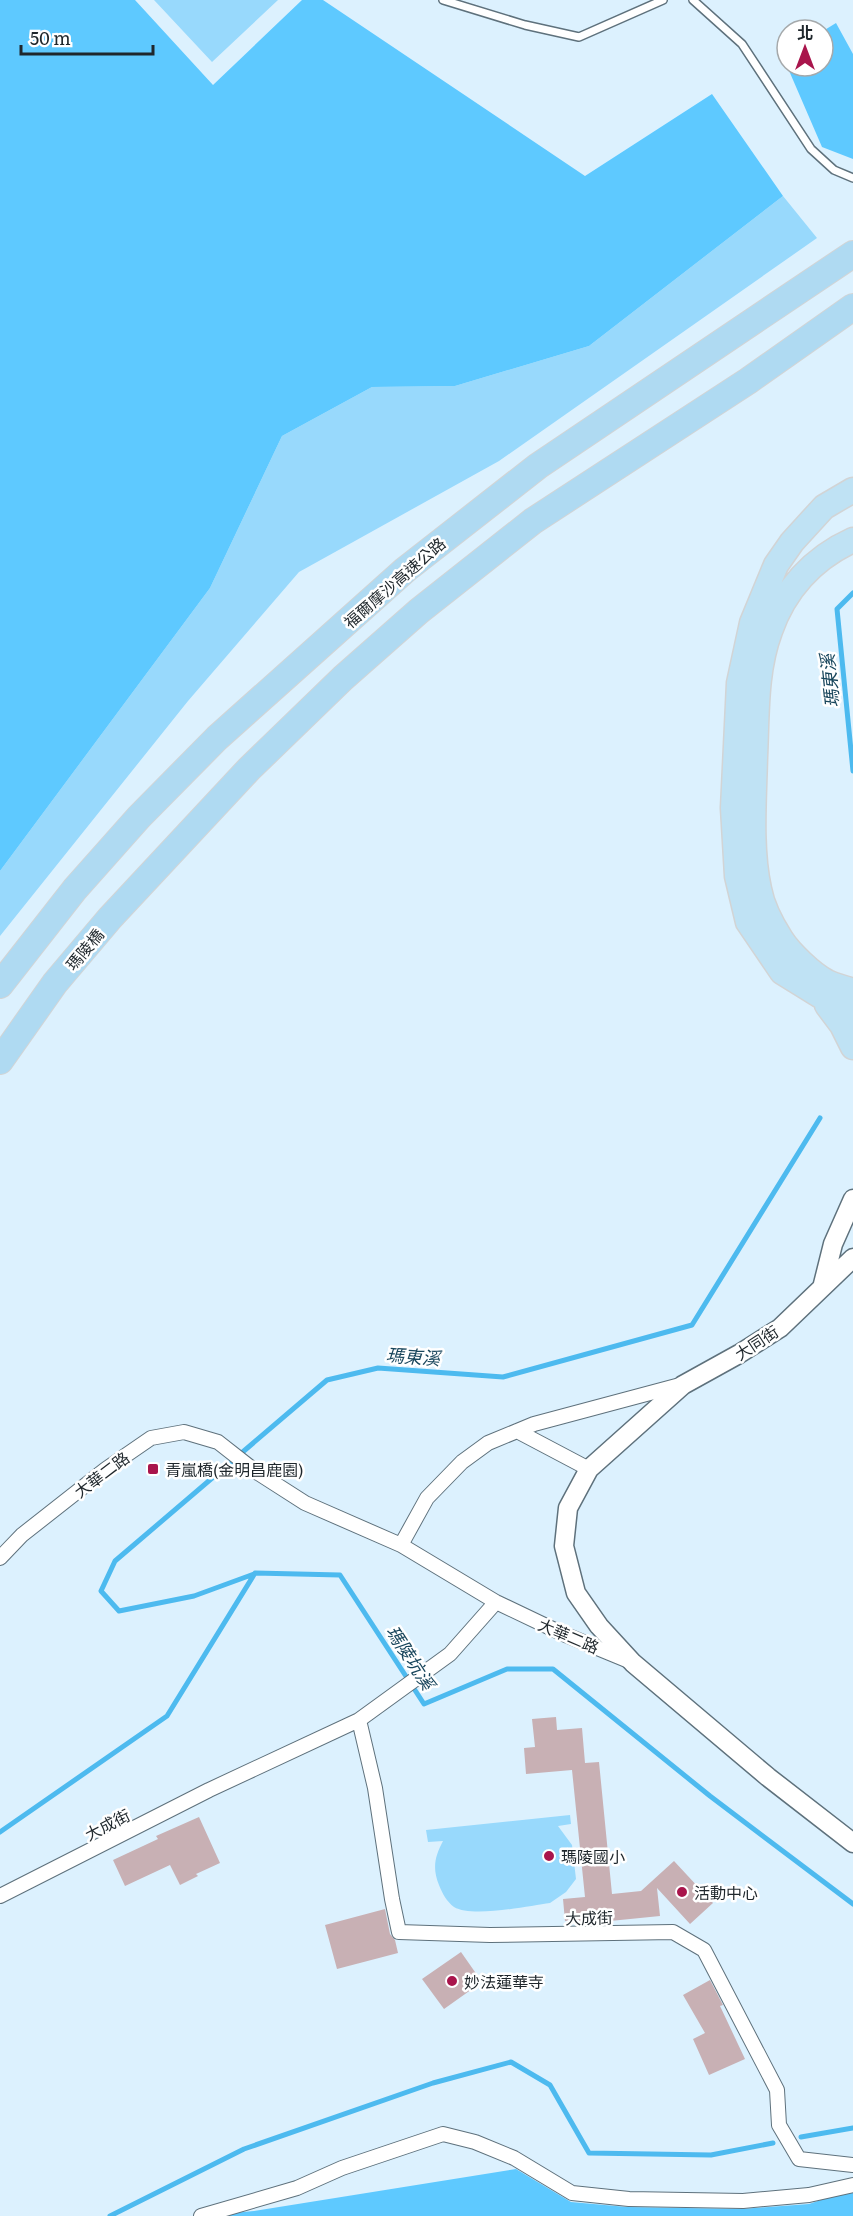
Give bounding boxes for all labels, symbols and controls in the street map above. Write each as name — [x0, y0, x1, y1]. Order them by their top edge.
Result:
scale bar — [21, 18, 153, 56]
north arrow — [775, 18, 835, 78]
text: 北 — [797, 20, 813, 44]
text: 50 m — [30, 24, 71, 51]
street label: 福爾摩沙高速公路 — [338, 531, 450, 633]
water label: 瑪東溪 — [812, 650, 845, 709]
street label: 瑪陵橋 — [59, 923, 109, 975]
street label: 大同街 — [729, 1319, 783, 1365]
water label: 瑪東溪 — [385, 1341, 444, 1372]
street label: 大華二路 — [68, 1445, 134, 1503]
place label: 青嵐橋(金明昌鹿園) — [165, 1457, 304, 1481]
marker: 青嵐橋(金明昌鹿園) — [146, 1462, 160, 1476]
street label: 大華二路 — [535, 1611, 603, 1659]
water label: 瑪陵坑溪 — [380, 1619, 444, 1697]
street label: 大成街 — [80, 1802, 134, 1846]
place label: 瑪陵國小 — [561, 1844, 625, 1868]
marker: 瑪陵國小 — [542, 1849, 556, 1863]
place label: 活動中心 — [694, 1880, 758, 1904]
marker: 活動中心 — [675, 1885, 689, 1899]
street label: 大成街 — [565, 1905, 613, 1929]
place label: 妙法蓮華寺 — [464, 1969, 544, 1993]
marker: 妙法蓮華寺 — [445, 1974, 459, 1988]

